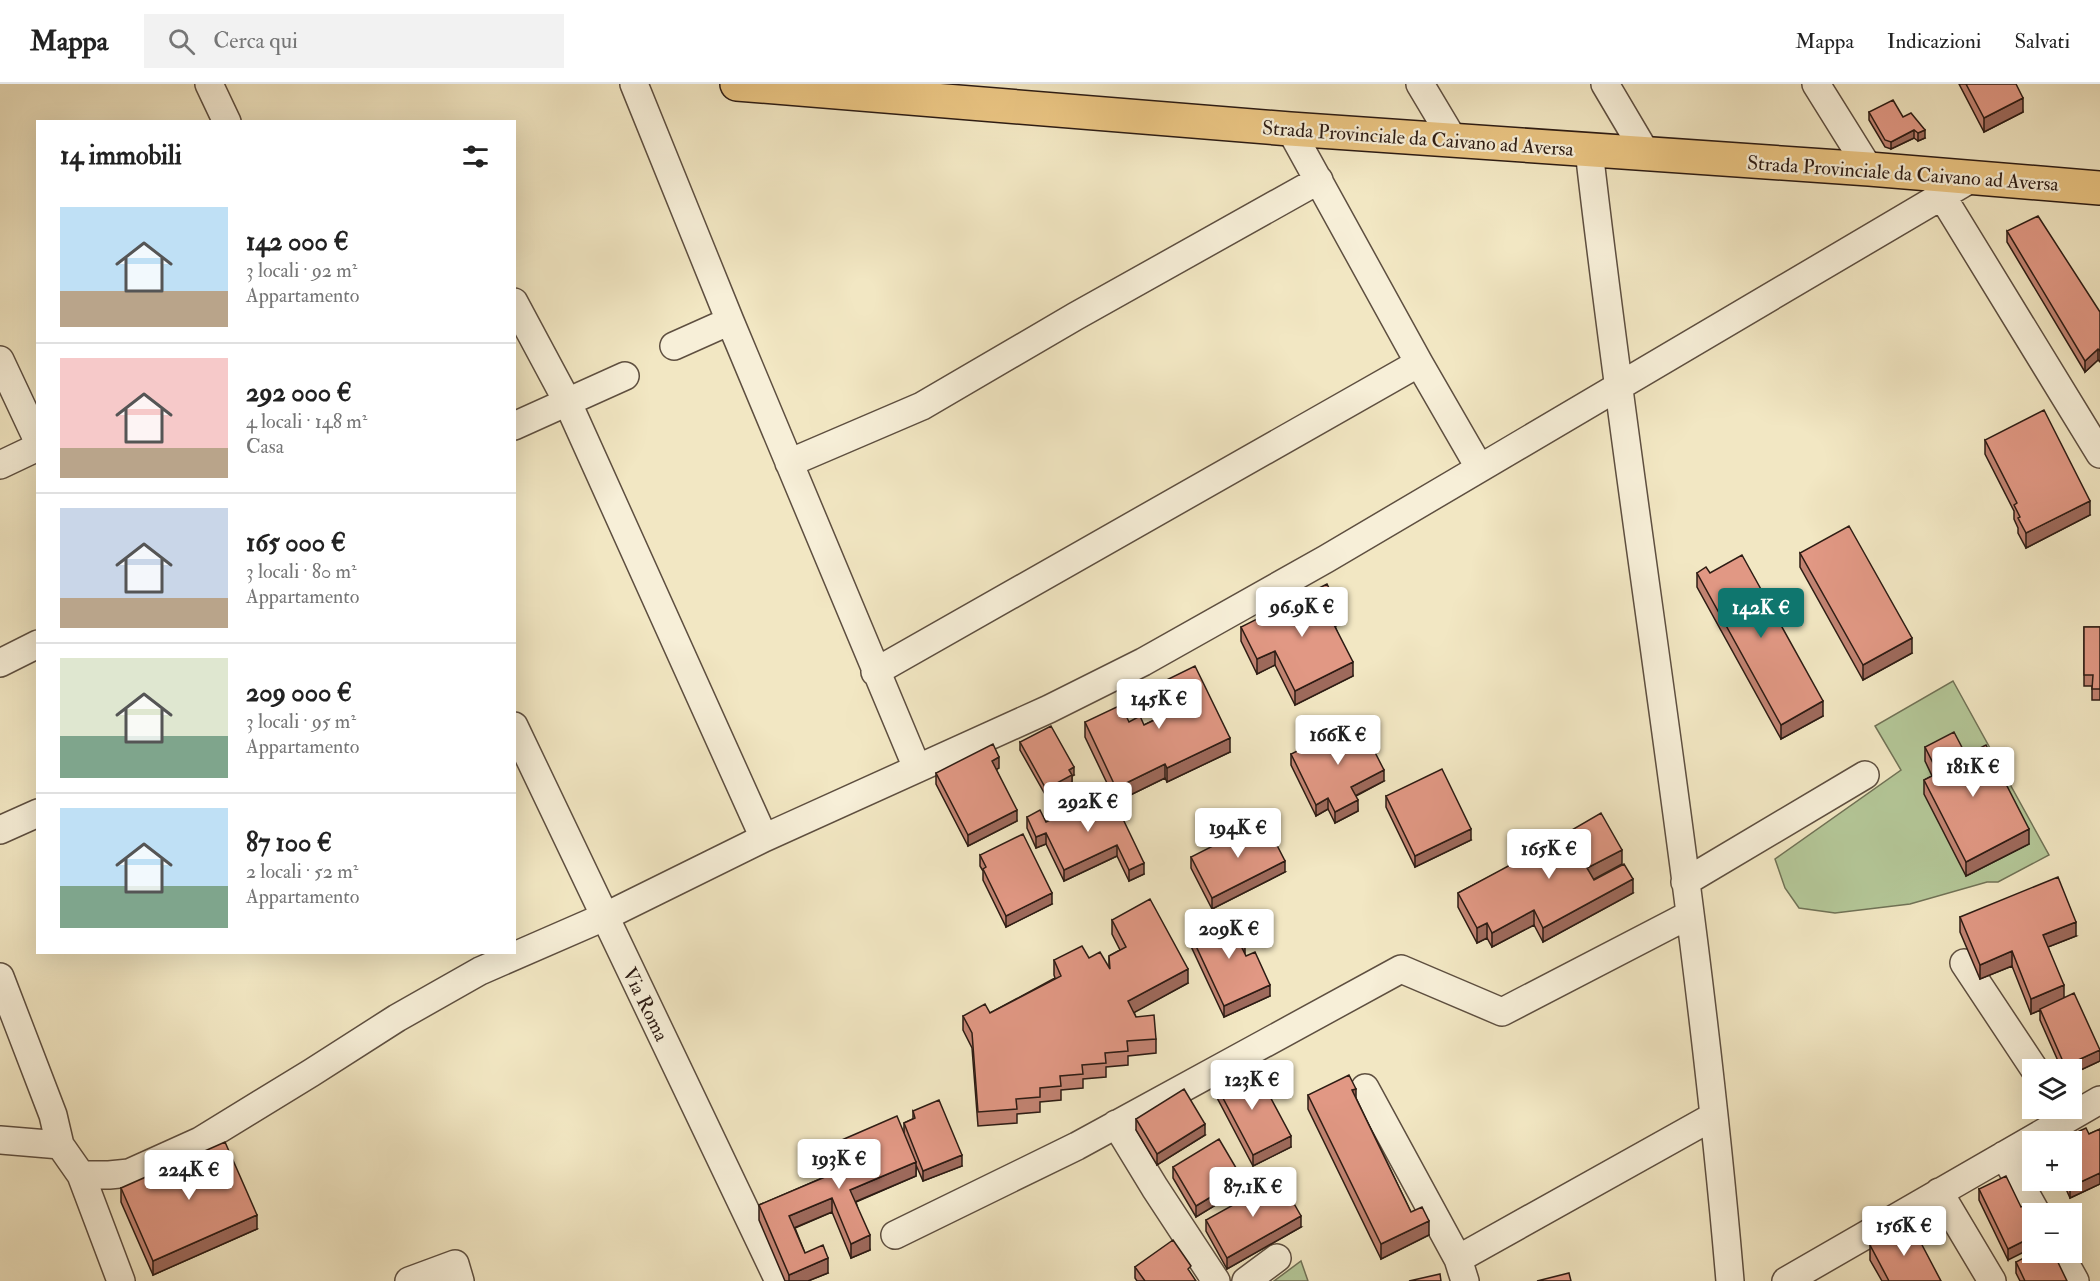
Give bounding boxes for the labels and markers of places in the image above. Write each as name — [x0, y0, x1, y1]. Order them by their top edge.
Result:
pin: 96.9K € — [1247, 587, 1357, 638]
pin: 142K € — [1712, 588, 1810, 639]
pin: 145K € — [1110, 679, 1208, 730]
pin: 166K € — [1289, 715, 1387, 766]
pin: 181K € — [1924, 747, 2022, 798]
pin: 292K € — [1039, 782, 1137, 833]
pin: 194K € — [1189, 808, 1287, 859]
pin: 165K € — [1500, 829, 1598, 880]
pin: 209K € — [1180, 909, 1278, 960]
pin: 123K € — [1203, 1060, 1301, 1111]
pin: 193K € — [790, 1139, 888, 1190]
pin: 224K € — [140, 1150, 238, 1201]
pin: 87.1K € — [1198, 1167, 1308, 1218]
pin: 156K € — [1855, 1206, 1953, 1257]

